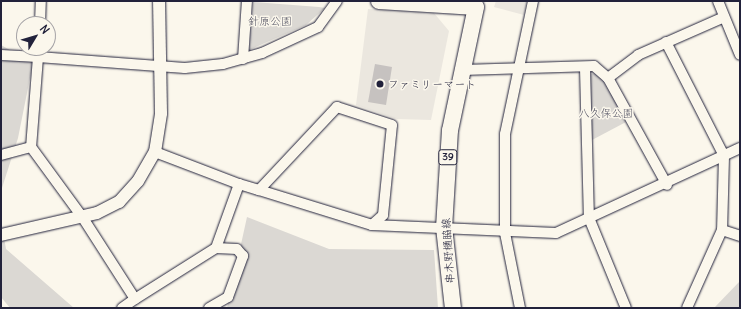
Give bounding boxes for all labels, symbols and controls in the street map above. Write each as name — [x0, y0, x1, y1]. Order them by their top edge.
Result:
park label: 針原公園 — [248, 14, 292, 28]
north arrow — [16, 16, 56, 56]
text: N — [37, 22, 53, 37]
place label: ファミリーマート — [388, 77, 476, 91]
marker: ファミリーマート — [375, 79, 385, 89]
park label: 八久保公園 — [579, 106, 633, 120]
road number: 39 — [438, 149, 458, 165]
street label: 串木野樋脇線 — [439, 218, 457, 284]

